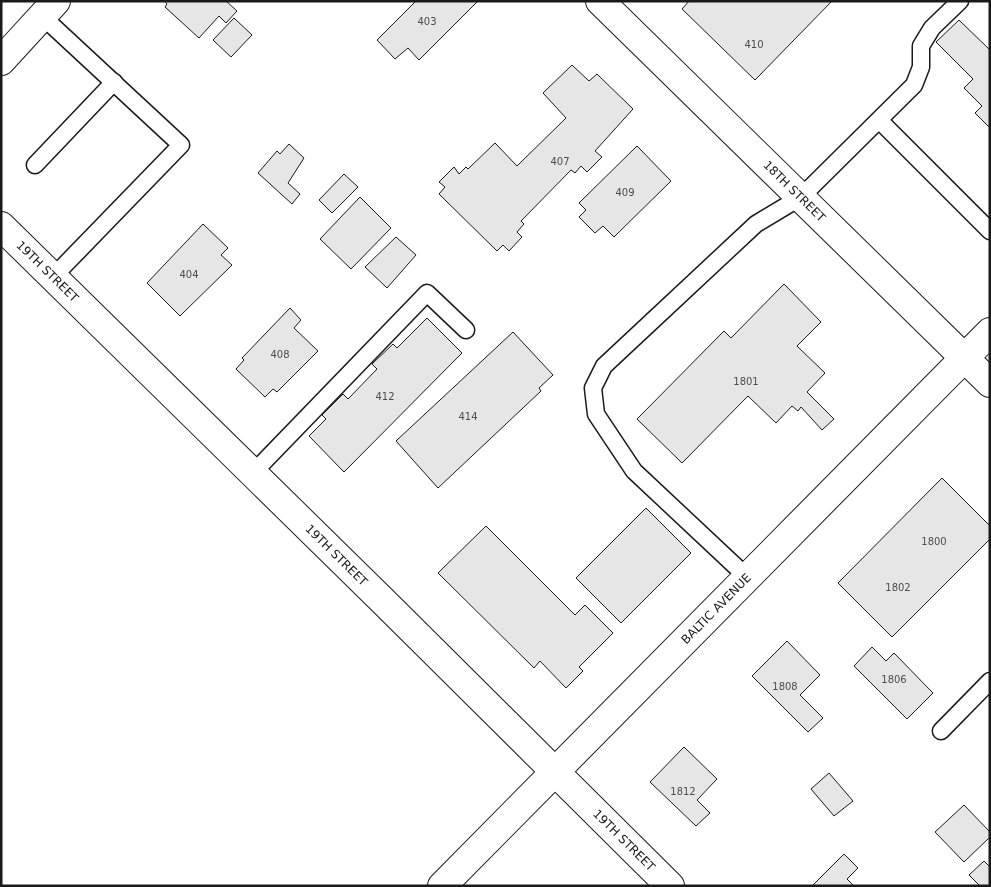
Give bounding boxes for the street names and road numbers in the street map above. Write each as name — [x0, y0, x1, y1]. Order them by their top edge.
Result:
street label: 18TH STREET — [760, 158, 829, 225]
street label: 19TH STREET — [13, 238, 82, 305]
street label: 19TH STREET — [302, 522, 371, 589]
street label: BALTIC AVENUE — [679, 571, 754, 647]
street label: 19TH STREET — [590, 807, 658, 874]

